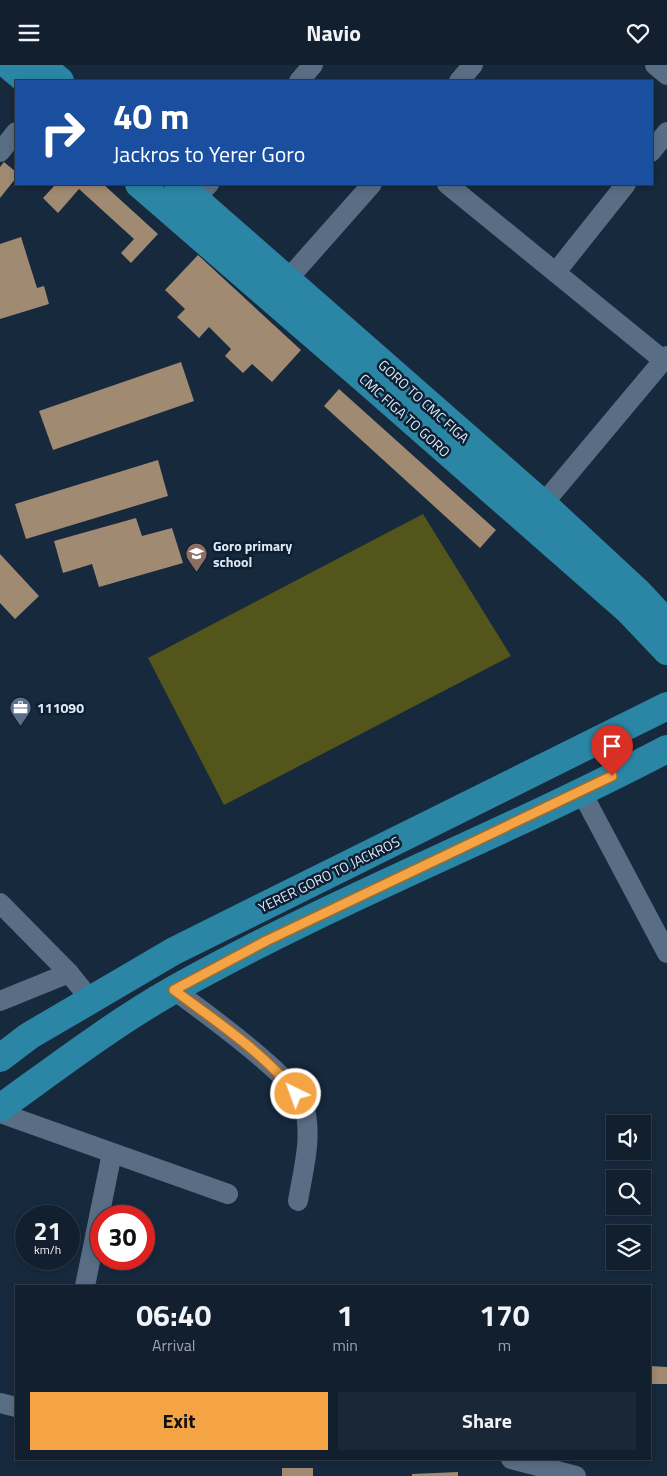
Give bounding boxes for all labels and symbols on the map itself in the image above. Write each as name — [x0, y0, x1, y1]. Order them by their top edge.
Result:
street label: GORO TO CMC FIGA — [374, 354, 475, 448]
street label: CMC FIGA TO GORO — [355, 368, 455, 462]
place label: Goro primary school — [213, 535, 292, 572]
school or university icon: Goro primary school — [185, 541, 209, 572]
office icon: 111090 — [9, 695, 33, 726]
place label: 111090 — [37, 697, 84, 718]
pin — [591, 725, 633, 776]
street label: YERER GORO TO JACKROS — [255, 831, 403, 917]
position arrow — [269, 1067, 321, 1119]
speed limit sign: 30 — [90, 1205, 155, 1270]

